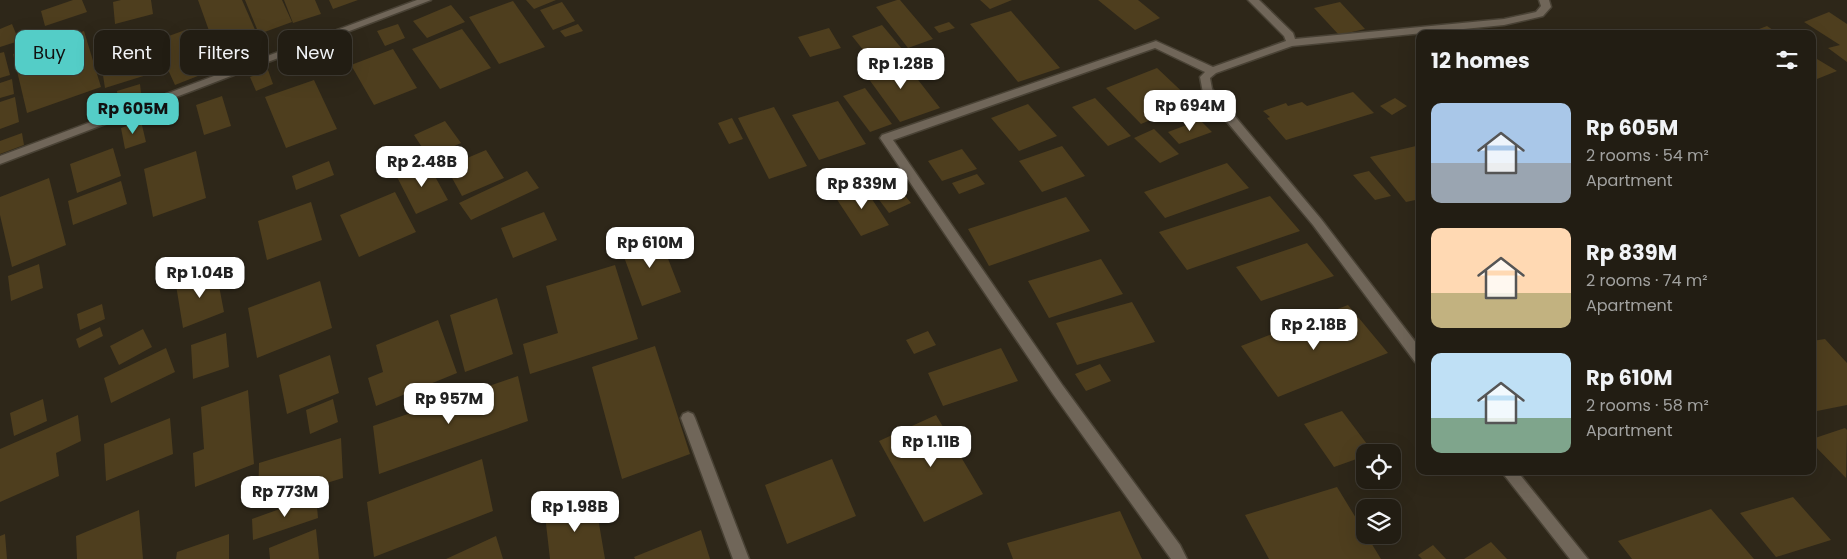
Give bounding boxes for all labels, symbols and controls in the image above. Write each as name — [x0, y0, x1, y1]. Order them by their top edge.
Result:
chip: Buy — [15, 30, 84, 75]
chip: Rent — [94, 30, 170, 75]
chip: Filters — [180, 30, 268, 75]
chip: New — [278, 30, 352, 75]
text: 12 homes — [1431, 46, 1530, 75]
icon: filters — [1773, 46, 1801, 74]
pin: Rp 1.28B — [849, 48, 953, 90]
text: Rp 1.28B — [868, 52, 934, 75]
pin: Rp 694M — [1144, 90, 1236, 132]
pin: Rp 605M — [87, 92, 179, 135]
text: Rp 694M — [1155, 94, 1225, 117]
text: Rp 605M — [98, 97, 168, 120]
text: Rp 605M — [1586, 113, 1678, 142]
icon: home — [1471, 123, 1531, 183]
text: 2 rooms · 54 m² — [1586, 144, 1709, 167]
pin: Rp 2.48B — [370, 146, 474, 188]
text: Rp 2.48B — [387, 150, 457, 173]
pin: Rp 839M — [816, 168, 908, 210]
text: Apartment — [1586, 169, 1673, 192]
text: Rp 839M — [827, 172, 897, 195]
pin: Rp 610M — [604, 226, 696, 269]
text: Rp 610M — [617, 231, 683, 254]
text: Rp 839M — [1586, 238, 1677, 267]
icon: home — [1471, 248, 1531, 308]
pin: Rp 1.04B — [148, 256, 252, 299]
text: Rp 1.04B — [166, 261, 234, 284]
text: 2 rooms · 74 m² — [1586, 269, 1708, 292]
text: Apartment — [1586, 294, 1673, 317]
pin: Rp 2.18B — [1262, 308, 1366, 351]
text: Rp 2.18B — [1281, 313, 1347, 336]
text: Rp 610M — [1586, 363, 1673, 392]
icon: home — [1471, 373, 1531, 433]
pin: Rp 957M — [403, 382, 495, 425]
text: Rp 957M — [415, 387, 483, 410]
text: 2 rooms · 58 m² — [1586, 394, 1709, 417]
text: Apartment — [1586, 419, 1673, 442]
pin: Rp 1.11B — [879, 426, 983, 468]
text: Rp 1.11B — [902, 430, 960, 453]
map controls — [1356, 444, 1401, 544]
button: locate — [1356, 444, 1401, 489]
pin: Rp 773M — [239, 476, 331, 518]
text: Rp 773M — [252, 480, 318, 503]
pin: Rp 1.98B — [523, 490, 627, 533]
text: Rp 1.98B — [542, 495, 608, 518]
button: layers — [1356, 499, 1401, 544]

